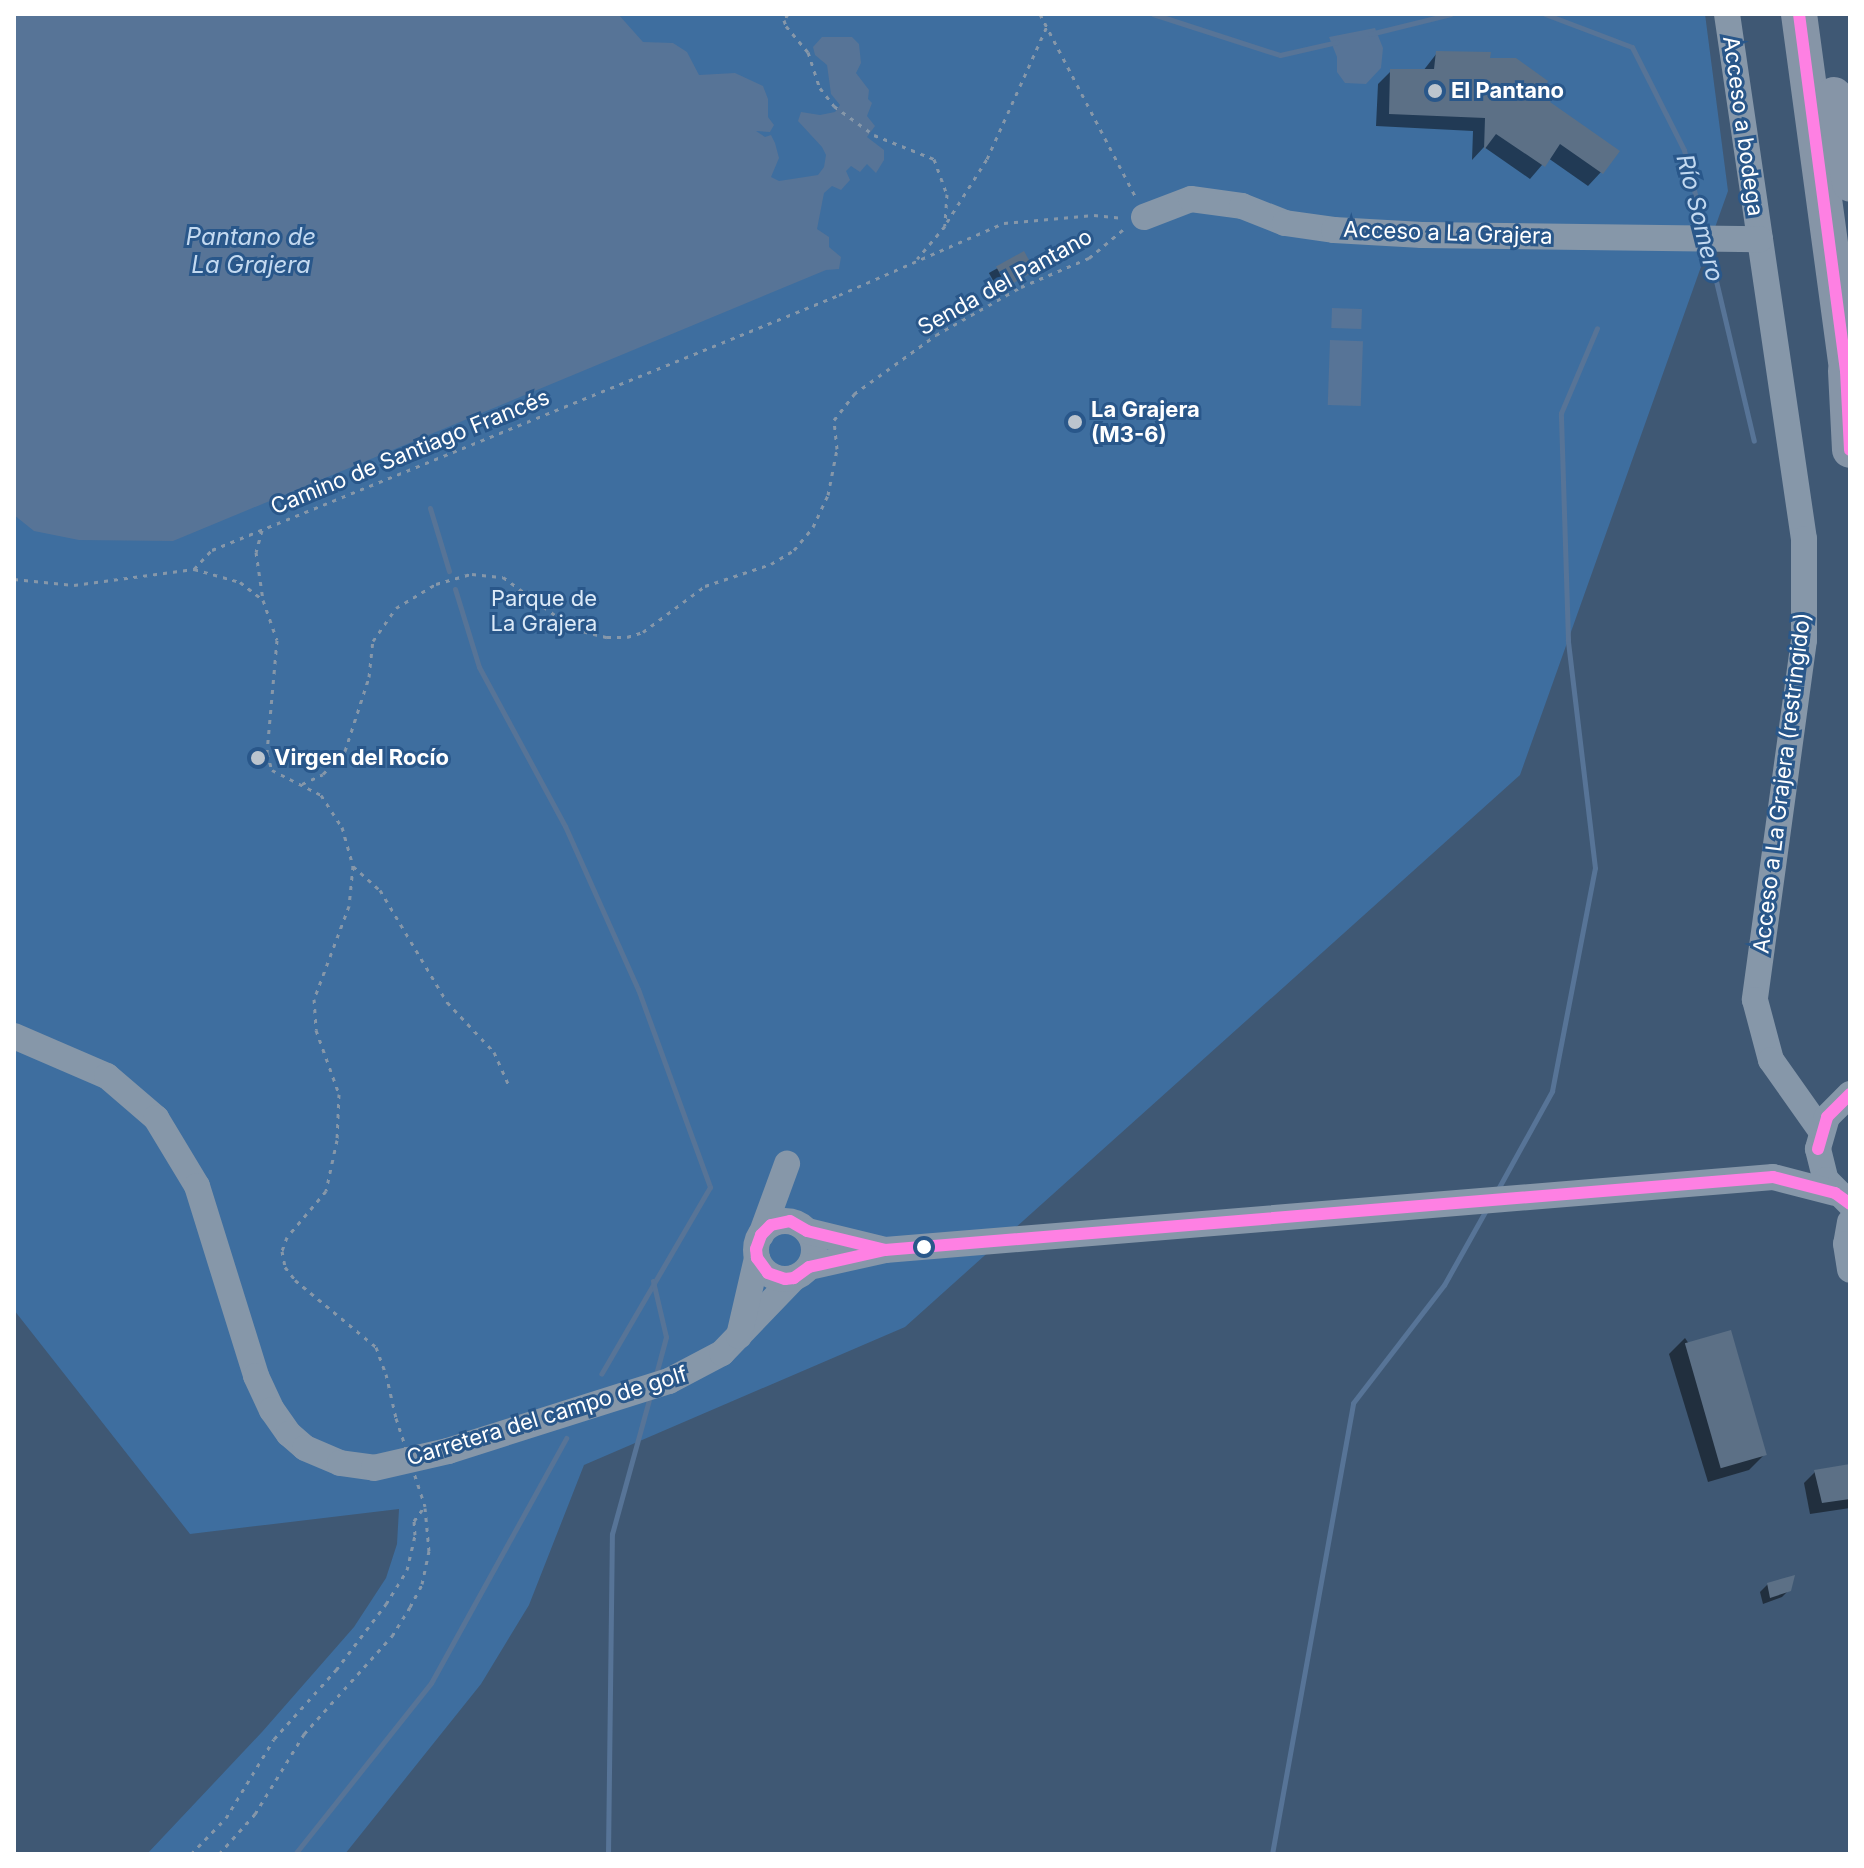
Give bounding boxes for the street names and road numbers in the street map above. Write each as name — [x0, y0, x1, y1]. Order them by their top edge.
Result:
street label: Acceso a bodega — [1717, 34, 1769, 218]
street label: Acceso a La Grajera — [1343, 216, 1553, 250]
street label: Senda del Pantano — [913, 223, 1097, 341]
street label: Camino de Santiago Francés — [267, 384, 553, 520]
street label: Acceso a La Grajera (restringido) — [1748, 611, 1816, 955]
street label: Carretera del campo de golf — [403, 1361, 691, 1471]

